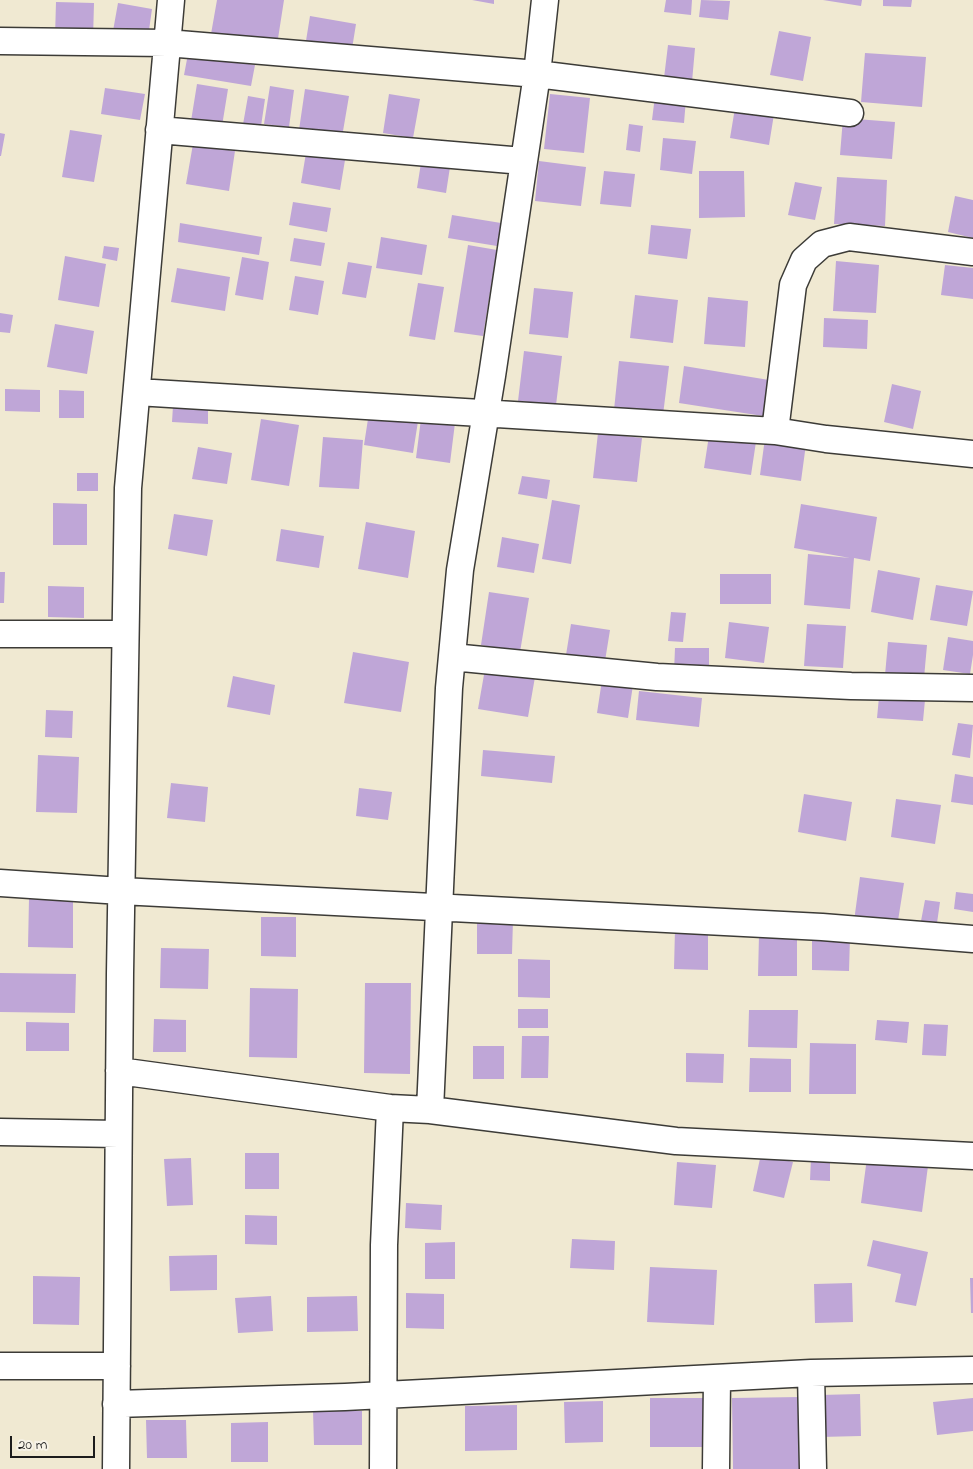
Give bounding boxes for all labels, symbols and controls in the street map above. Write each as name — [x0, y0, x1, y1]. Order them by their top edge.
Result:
scale bar — [12, 1426, 98, 1458]
text: 20 m — [18, 1434, 47, 1456]

